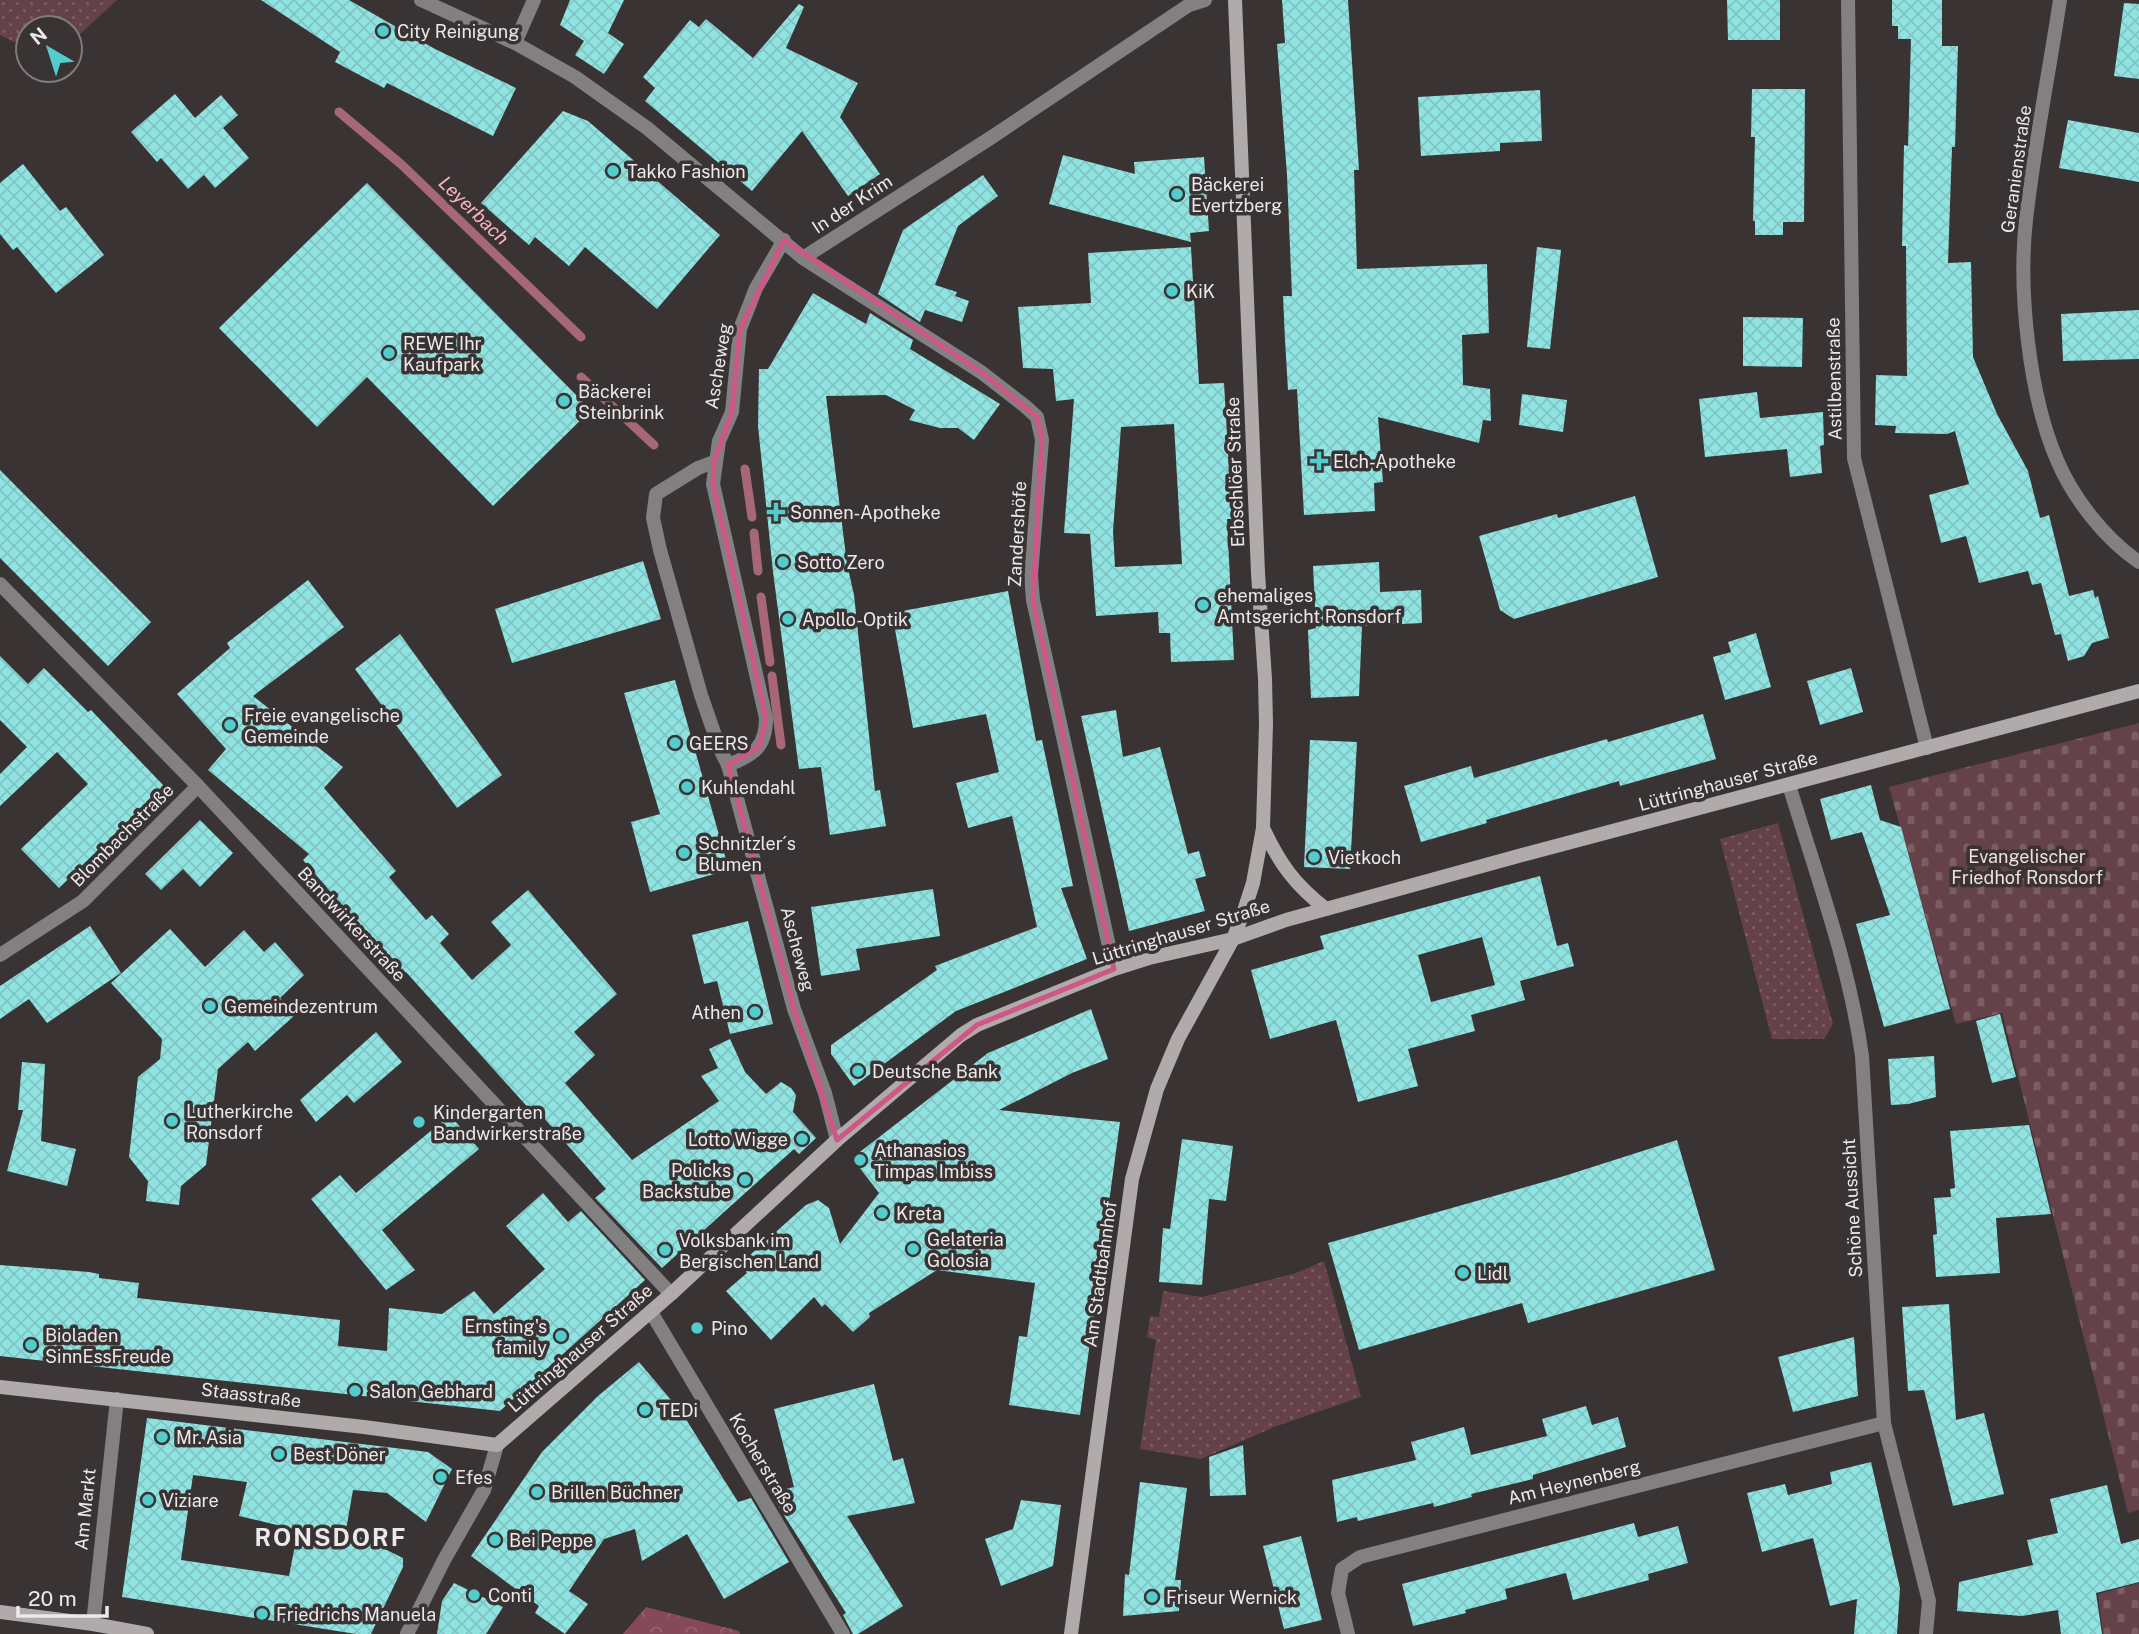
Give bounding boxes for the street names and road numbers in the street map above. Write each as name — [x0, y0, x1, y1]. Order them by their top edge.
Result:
street label: Geranienstraße — [1997, 104, 2035, 234]
street label: In der Krim — [808, 170, 896, 238]
street label: Astilbenstraße — [1822, 317, 1846, 441]
street label: Ascheweg — [701, 321, 735, 411]
street label: Erbschlöer Straße — [1222, 396, 1248, 548]
street label: Zandershöfe — [1004, 480, 1030, 588]
street label: Lüttringhauser Straße — [1636, 747, 1820, 815]
street label: Blombachstraße — [66, 779, 178, 891]
street label: Bandwirkerstraße — [293, 862, 411, 986]
street label: Lüttringhauser Straße — [1090, 895, 1272, 969]
street label: Ascheweg — [777, 904, 819, 994]
street label: Schöne Aussicht — [1838, 1138, 1866, 1278]
street label: Am Stadtbahnhof — [1079, 1199, 1121, 1349]
street label: Lüttringhauser Straße — [503, 1279, 657, 1417]
street label: Staasstraße — [200, 1378, 302, 1412]
street label: Kocherstraße — [725, 1409, 801, 1517]
street label: Am Heynenberg — [1506, 1455, 1642, 1509]
street label: Am Markt — [70, 1467, 100, 1551]

